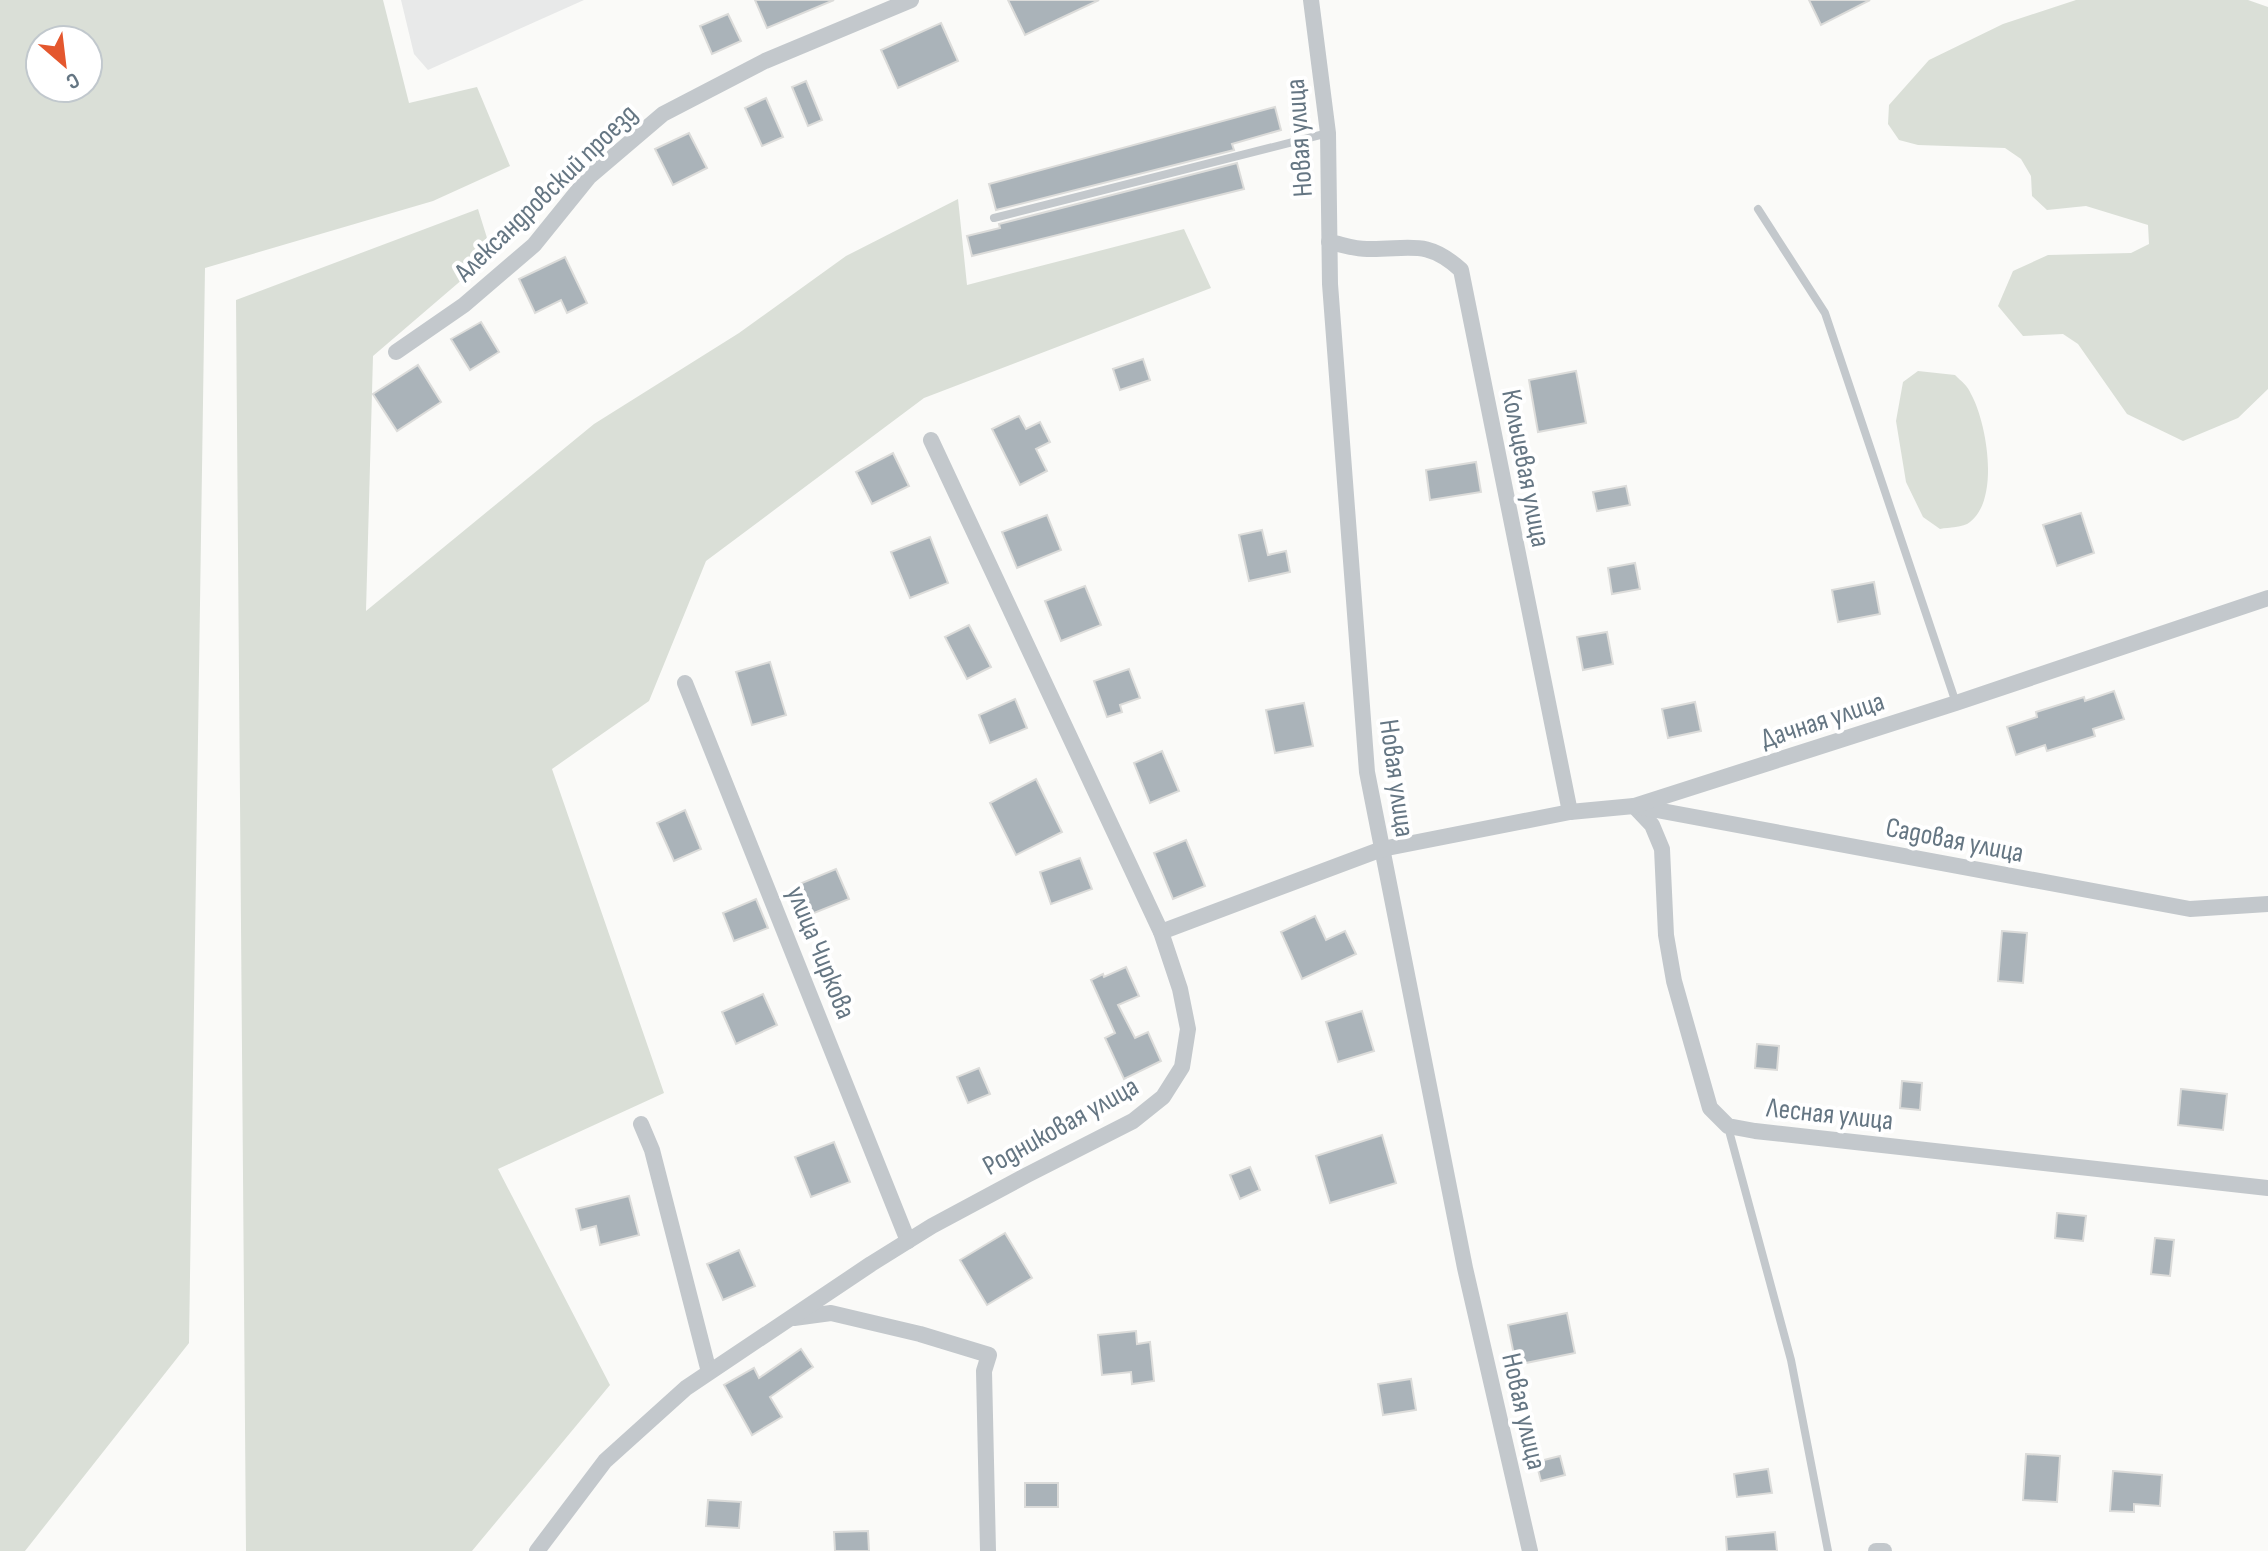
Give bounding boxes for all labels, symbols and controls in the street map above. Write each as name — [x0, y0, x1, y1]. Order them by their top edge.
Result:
north arrow — [24, 24, 104, 104]
text: С — [61, 66, 84, 95]
street label: Новая улица — [1279, 78, 1320, 198]
street label: Александровский проезд — [447, 97, 644, 289]
street label: Кольцевая улица — [1494, 387, 1557, 550]
street label: Дачная улица — [1757, 685, 1888, 756]
street label: Новая улица — [1372, 717, 1421, 839]
street label: Садовая улица — [1883, 811, 2026, 870]
street label: улица Чиркова — [779, 881, 862, 1024]
street label: Родниковая улица — [977, 1070, 1144, 1183]
street label: Лесная улица — [1764, 1091, 1895, 1138]
street label: Новая улица — [1494, 1350, 1553, 1473]

